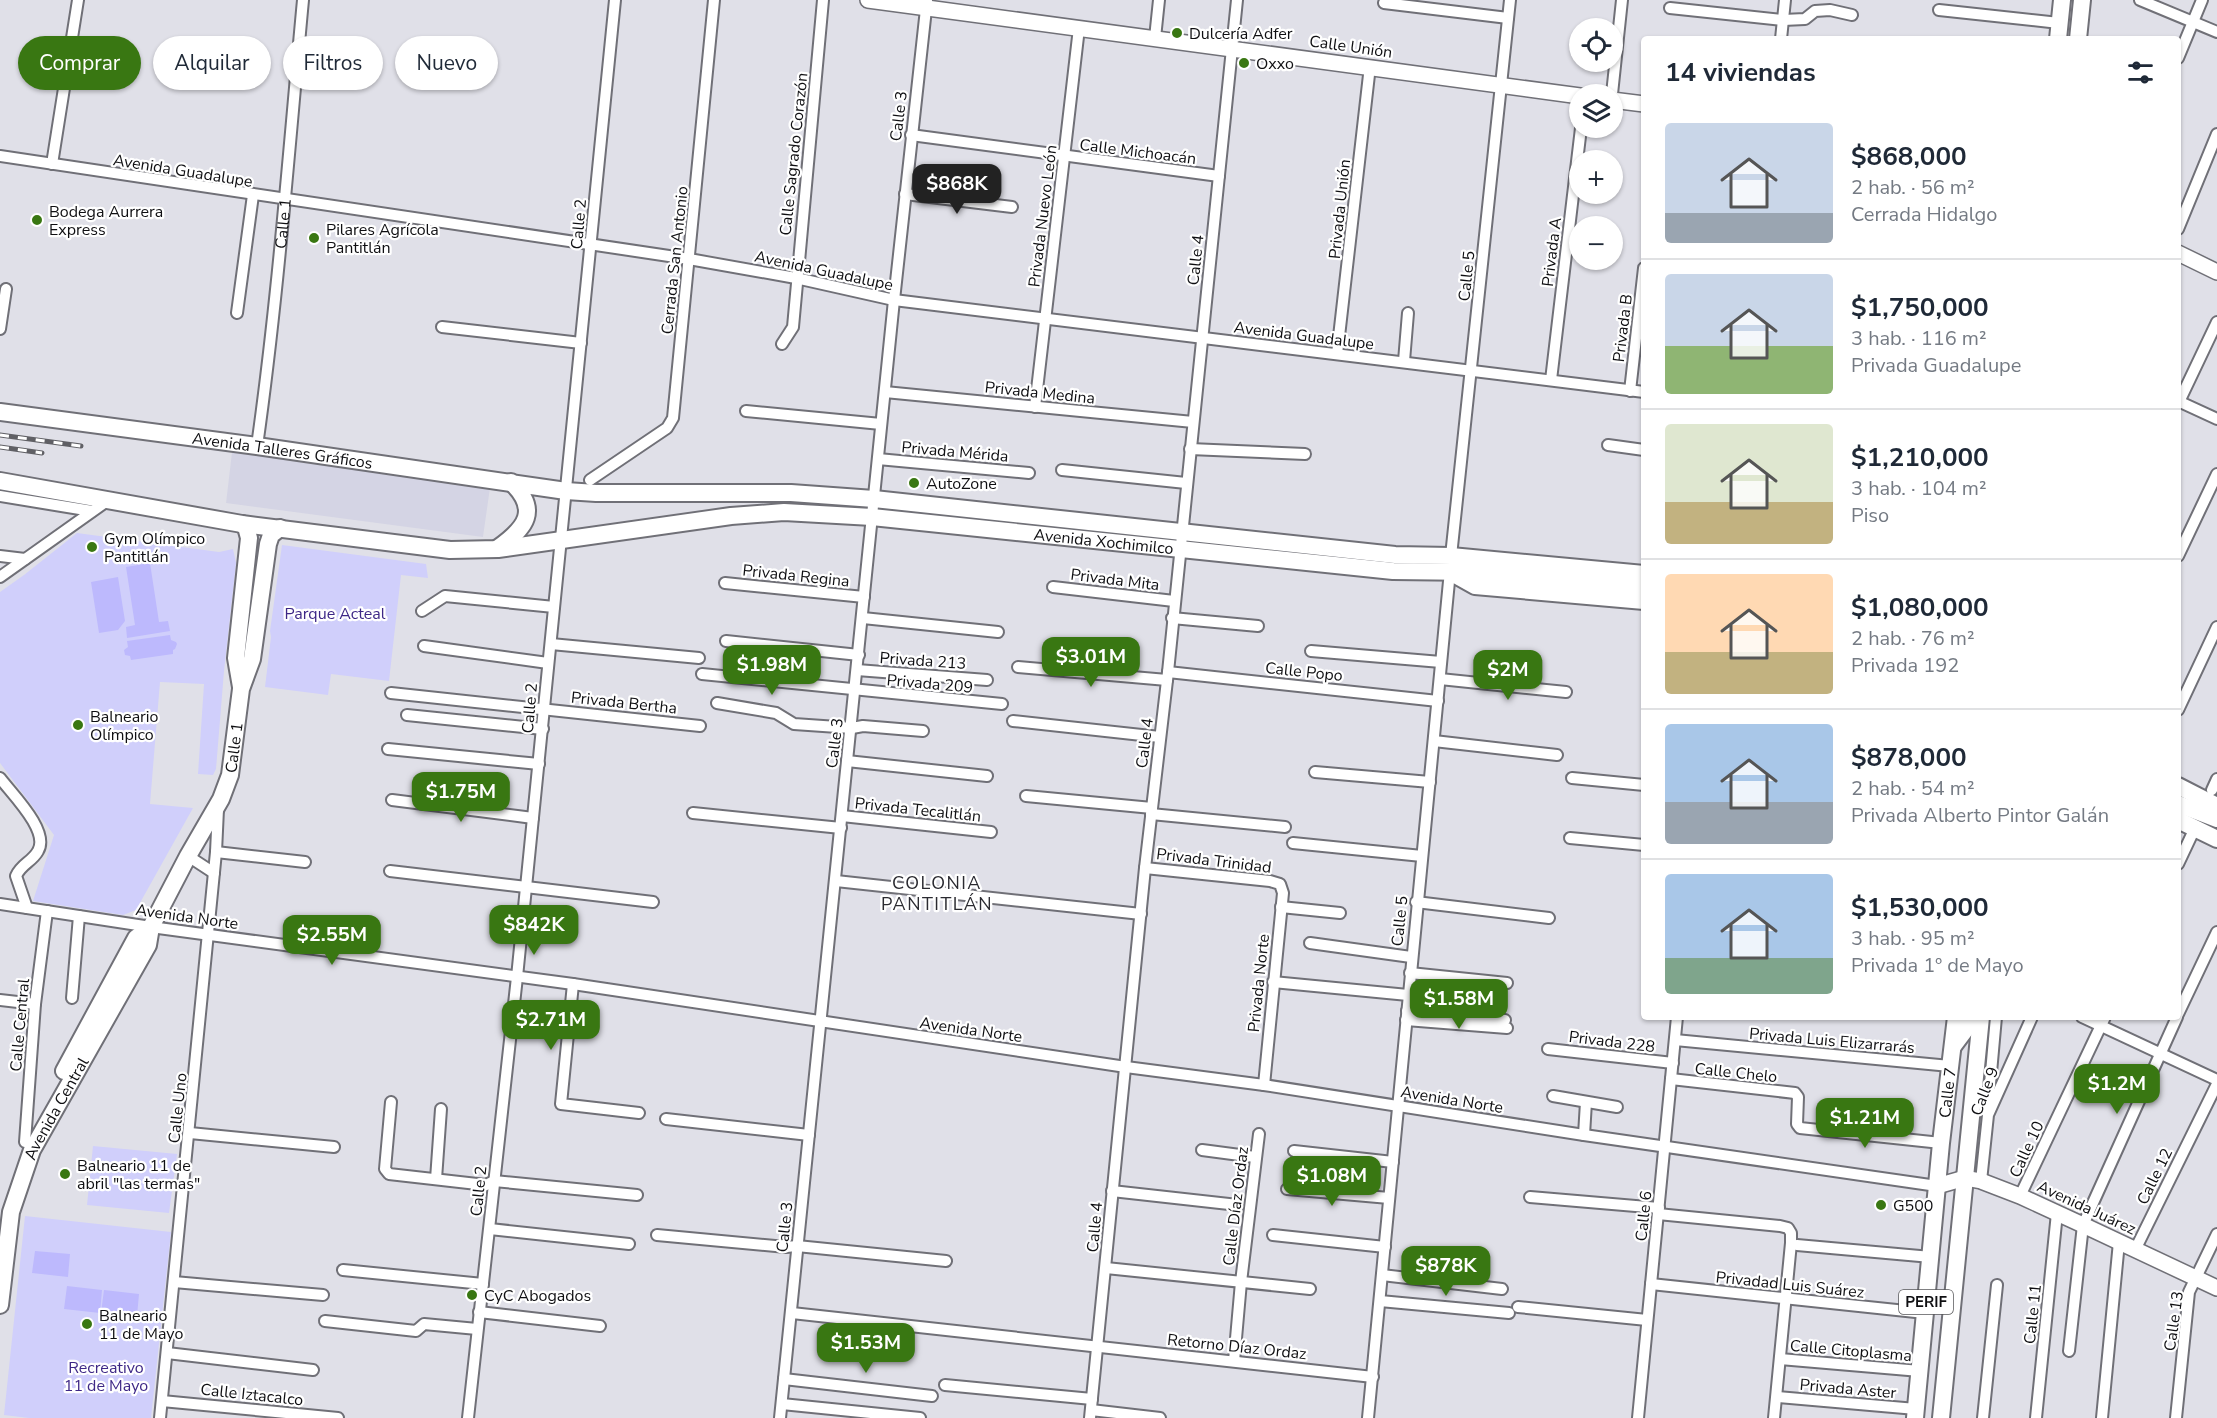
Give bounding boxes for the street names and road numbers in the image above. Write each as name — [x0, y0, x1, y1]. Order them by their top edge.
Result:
street label: Calle Unión — [1308, 30, 1394, 64]
street label: Calle Sagrado Corazón — [775, 72, 813, 237]
street label: Calle 3 — [885, 90, 913, 143]
street label: Calle Michoacán — [1078, 134, 1197, 170]
street label: Privada Nuevo León — [1023, 144, 1063, 289]
street label: Avenida Guadalupe — [111, 149, 254, 193]
street label: Privada Unión — [1324, 158, 1356, 260]
street label: Cerrada San Antonio — [656, 185, 694, 335]
street label: Calle 1 — [270, 197, 297, 250]
street label: Calle 2 — [566, 198, 592, 250]
street label: Privada A — [1537, 216, 1567, 288]
street label: Calle 4 — [1182, 233, 1210, 286]
street label: Avenida Guadalupe — [753, 246, 895, 296]
street label: Calle 5 — [1453, 250, 1481, 302]
street label: Privada B — [1608, 293, 1638, 364]
street label: Avenida Guadalupe — [1233, 316, 1375, 356]
street label: Privada Medina — [984, 376, 1096, 410]
street label: Avenida Talleres Gráficos — [191, 428, 374, 475]
street label: Privada Mérida — [900, 436, 1009, 468]
street label: Avenida Xochimilco — [1033, 524, 1175, 560]
street label: Privada Regina — [741, 559, 851, 593]
street label: Privada Mita — [1069, 564, 1161, 596]
street label: Privada 213 — [879, 647, 967, 675]
street label: Calle Popo — [1264, 657, 1344, 687]
street label: Privada 209 — [886, 669, 974, 699]
street label: Calle 2 — [517, 682, 543, 734]
street label: Privada Bertha — [570, 686, 678, 720]
street label: Calle 4 — [1131, 716, 1159, 770]
street label: Calle 3 — [821, 717, 849, 770]
street label: Calle 1 — [220, 721, 249, 774]
street label: Privada Tecalitlán — [854, 792, 982, 828]
street label: Privada Trinidad — [1155, 843, 1273, 879]
street label: Calle 5 — [1386, 895, 1414, 947]
street label: Avenida Norte — [134, 899, 240, 935]
street label: Privada Norte — [1243, 933, 1275, 1033]
street label: Calle Central — [5, 977, 35, 1073]
street label: Avenida Norte — [918, 1012, 1024, 1048]
street label: Privada Luis Elizarrarás — [1748, 1023, 1916, 1059]
street label: Privada 228 — [1568, 1026, 1656, 1058]
street label: Avenida Central — [19, 1053, 94, 1163]
street label: Calle Chelo — [1694, 1058, 1778, 1088]
street label: Calle 9 — [1966, 1064, 2004, 1119]
street label: Calle 7 — [1934, 1066, 1962, 1119]
street label: Calle Uno — [163, 1072, 193, 1144]
street label: Avenida Norte — [1399, 1081, 1505, 1119]
street label: Calle 10 — [2004, 1117, 2050, 1181]
street label: Calle Díaz Ordaz — [1218, 1145, 1254, 1267]
street label: Calle 12 — [2132, 1145, 2178, 1208]
street label: Calle 2 — [465, 1165, 493, 1217]
street label: Avenida Juárez — [2034, 1175, 2140, 1240]
street label: Calle 6 — [1630, 1190, 1658, 1242]
street label: Calle 3 — [771, 1201, 799, 1253]
street label: Calle 4 — [1082, 1201, 1108, 1253]
street label: Privadad Luis Suárez — [1715, 1266, 1865, 1304]
street label: Calle 11 — [2019, 1283, 2047, 1345]
road number: PERIF — [1899, 1290, 1953, 1314]
street label: Calle 13 — [2159, 1290, 2189, 1352]
street label: Retorno Díaz Ordaz — [1166, 1329, 1308, 1365]
street label: Calle Citoplasma — [1789, 1335, 1913, 1367]
street label: Privada Aster — [1799, 1374, 1897, 1404]
street label: Calle Iztacalco — [199, 1379, 304, 1411]

